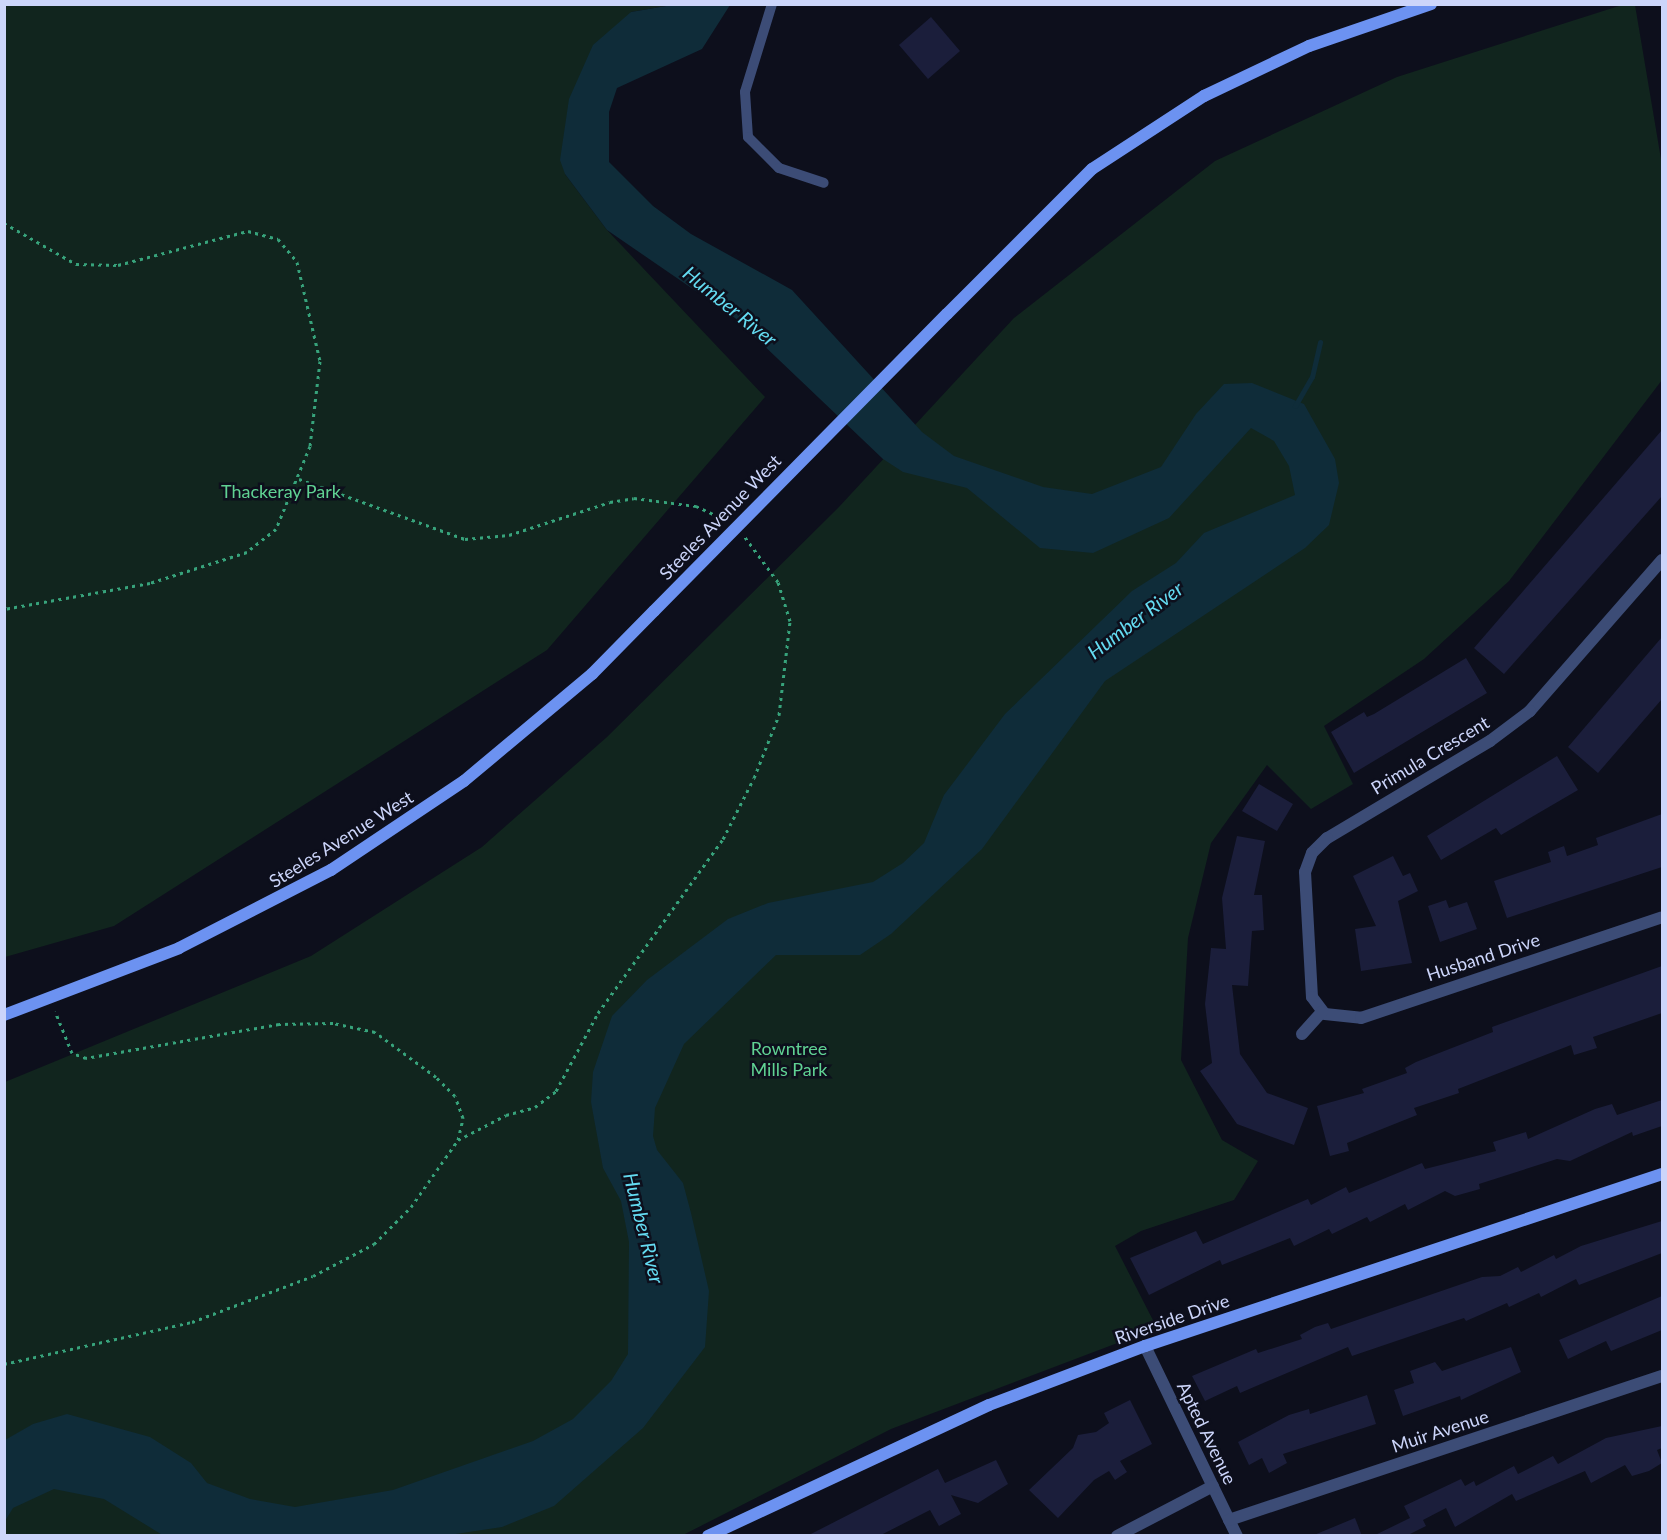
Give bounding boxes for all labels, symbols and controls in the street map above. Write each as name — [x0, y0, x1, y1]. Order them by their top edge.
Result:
water label: Humber River — [678, 261, 782, 351]
street label: Steeles Avenue West — [654, 450, 786, 584]
park label: Thackeray Park — [221, 480, 341, 502]
water label: Humber River — [1082, 576, 1188, 664]
street label: Primula Crescent — [1367, 711, 1493, 799]
street label: Steeles Avenue West — [265, 786, 417, 892]
street label: Husband Drive — [1424, 928, 1542, 986]
park label: Rowntree Mills Park — [751, 1038, 827, 1080]
water label: Humber River — [619, 1170, 669, 1286]
street label: Riverside Drive — [1112, 1289, 1232, 1349]
street label: Apted Avenue — [1173, 1378, 1241, 1488]
street label: Muir Avenue — [1388, 1405, 1492, 1457]

